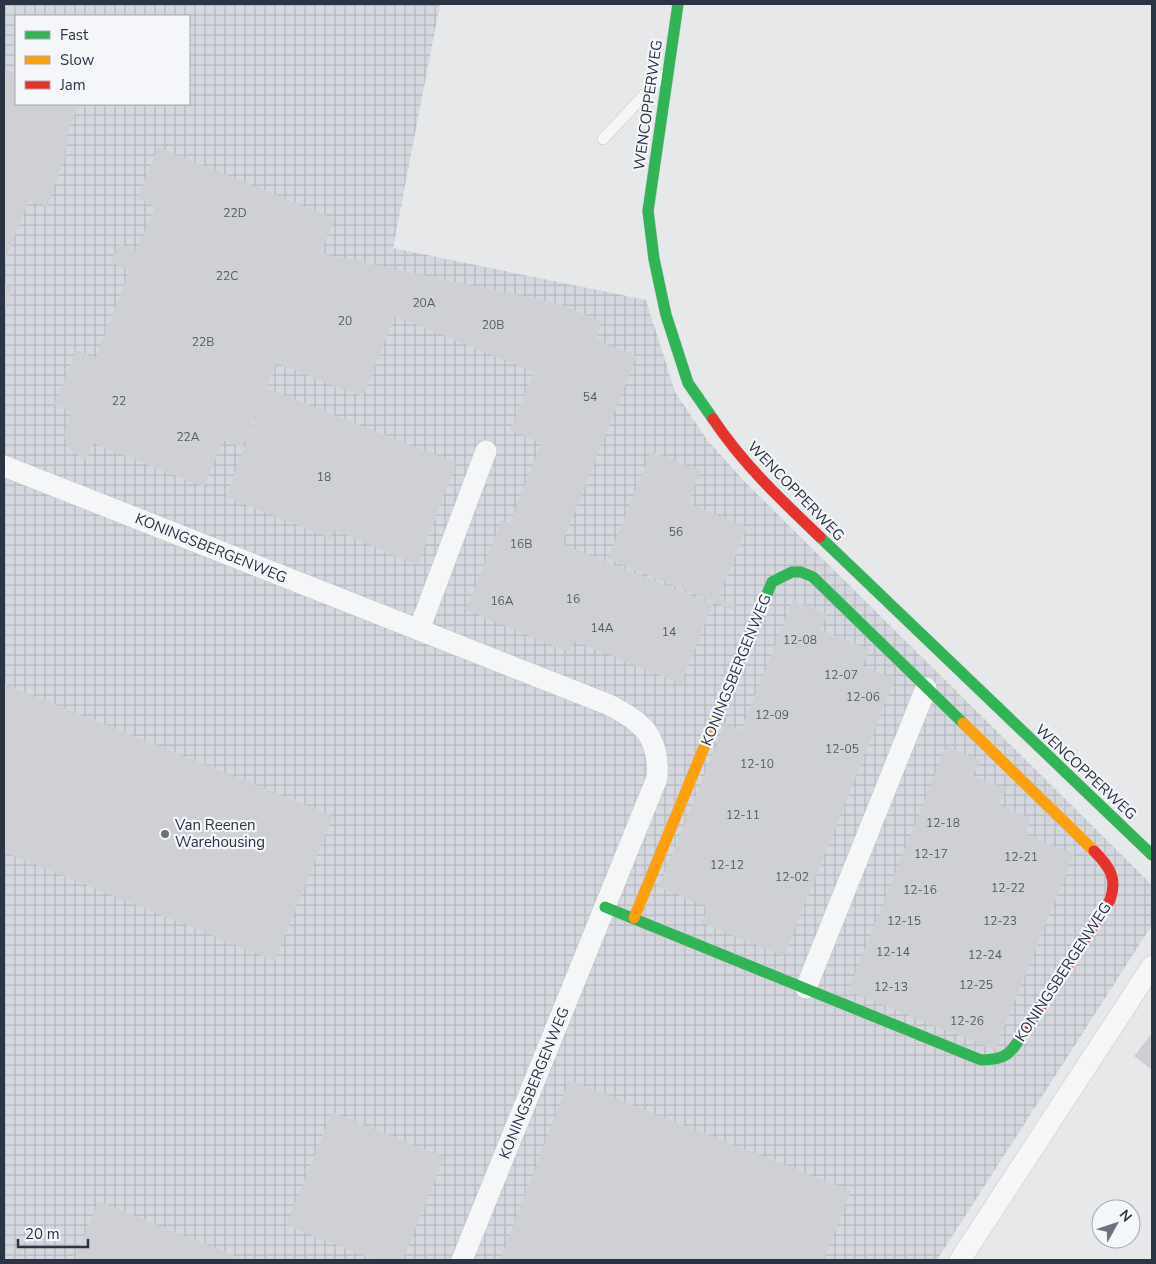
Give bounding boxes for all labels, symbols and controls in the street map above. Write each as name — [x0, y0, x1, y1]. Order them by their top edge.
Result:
legend — [15, 15, 190, 105]
text: Fast — [60, 25, 89, 45]
street label: WENCOPPERWEG — [629, 39, 667, 171]
text: Slow — [60, 50, 95, 70]
text: Jam — [59, 75, 86, 95]
house number: 22D — [223, 205, 247, 221]
house number: 22C — [216, 268, 238, 284]
house number: 20A — [412, 295, 436, 311]
house number: 20 — [338, 313, 352, 329]
house number: 20B — [482, 317, 504, 333]
house number: 22B — [192, 334, 214, 350]
house number: 54 — [583, 389, 597, 405]
house number: 22 — [112, 393, 126, 409]
house number: 22A — [176, 429, 200, 445]
street label: WENCOPPERWEG — [743, 437, 849, 545]
house number: 18 — [317, 469, 331, 485]
street label: KONINGSBERGENWEG — [132, 508, 290, 588]
house number: 56 — [669, 524, 683, 540]
house number: 16B — [510, 536, 532, 552]
house number: 16 — [566, 591, 580, 607]
street label: KONINGSBERGENWEG — [696, 591, 776, 749]
house number: 16A — [490, 593, 514, 609]
house number: 14A — [590, 620, 614, 636]
house number: 14 — [662, 624, 676, 640]
house number: 12-08 — [783, 632, 817, 648]
house number: 12-07 — [824, 667, 858, 683]
house number: 12-06 — [846, 689, 880, 705]
house number: 12-09 — [755, 707, 789, 723]
street label: WENCOPPERWEG — [1031, 720, 1141, 824]
house number: 12-05 — [825, 741, 859, 757]
house number: 12-10 — [740, 756, 774, 772]
house number: 12-11 — [726, 807, 760, 823]
place label: Van Reenen Warehousing — [174, 815, 265, 852]
house number: 12-18 — [926, 815, 960, 831]
marker: Van Reenen Warehousing — [159, 828, 171, 840]
house number: 12-17 — [914, 846, 948, 862]
house number: 12-21 — [1004, 849, 1038, 865]
house number: 12-12 — [710, 857, 744, 873]
house number: 12-02 — [775, 869, 809, 885]
house number: 12-22 — [991, 880, 1025, 896]
house number: 12-16 — [903, 882, 937, 898]
street label: KONINGSBERGENWEG — [1010, 898, 1116, 1046]
house number: 12-15 — [887, 913, 921, 929]
house number: 12-23 — [983, 913, 1017, 929]
house number: 12-14 — [876, 944, 910, 960]
house number: 12-24 — [968, 947, 1002, 963]
house number: 12-25 — [959, 977, 993, 993]
house number: 12-13 — [874, 979, 908, 995]
street label: KONINGSBERGENWEG — [494, 1004, 574, 1162]
house number: 12-26 — [950, 1013, 984, 1029]
north arrow — [1091, 1199, 1141, 1249]
text: N — [1115, 1206, 1136, 1226]
scale bar — [18, 1216, 88, 1248]
text: 20 m — [25, 1224, 60, 1244]

